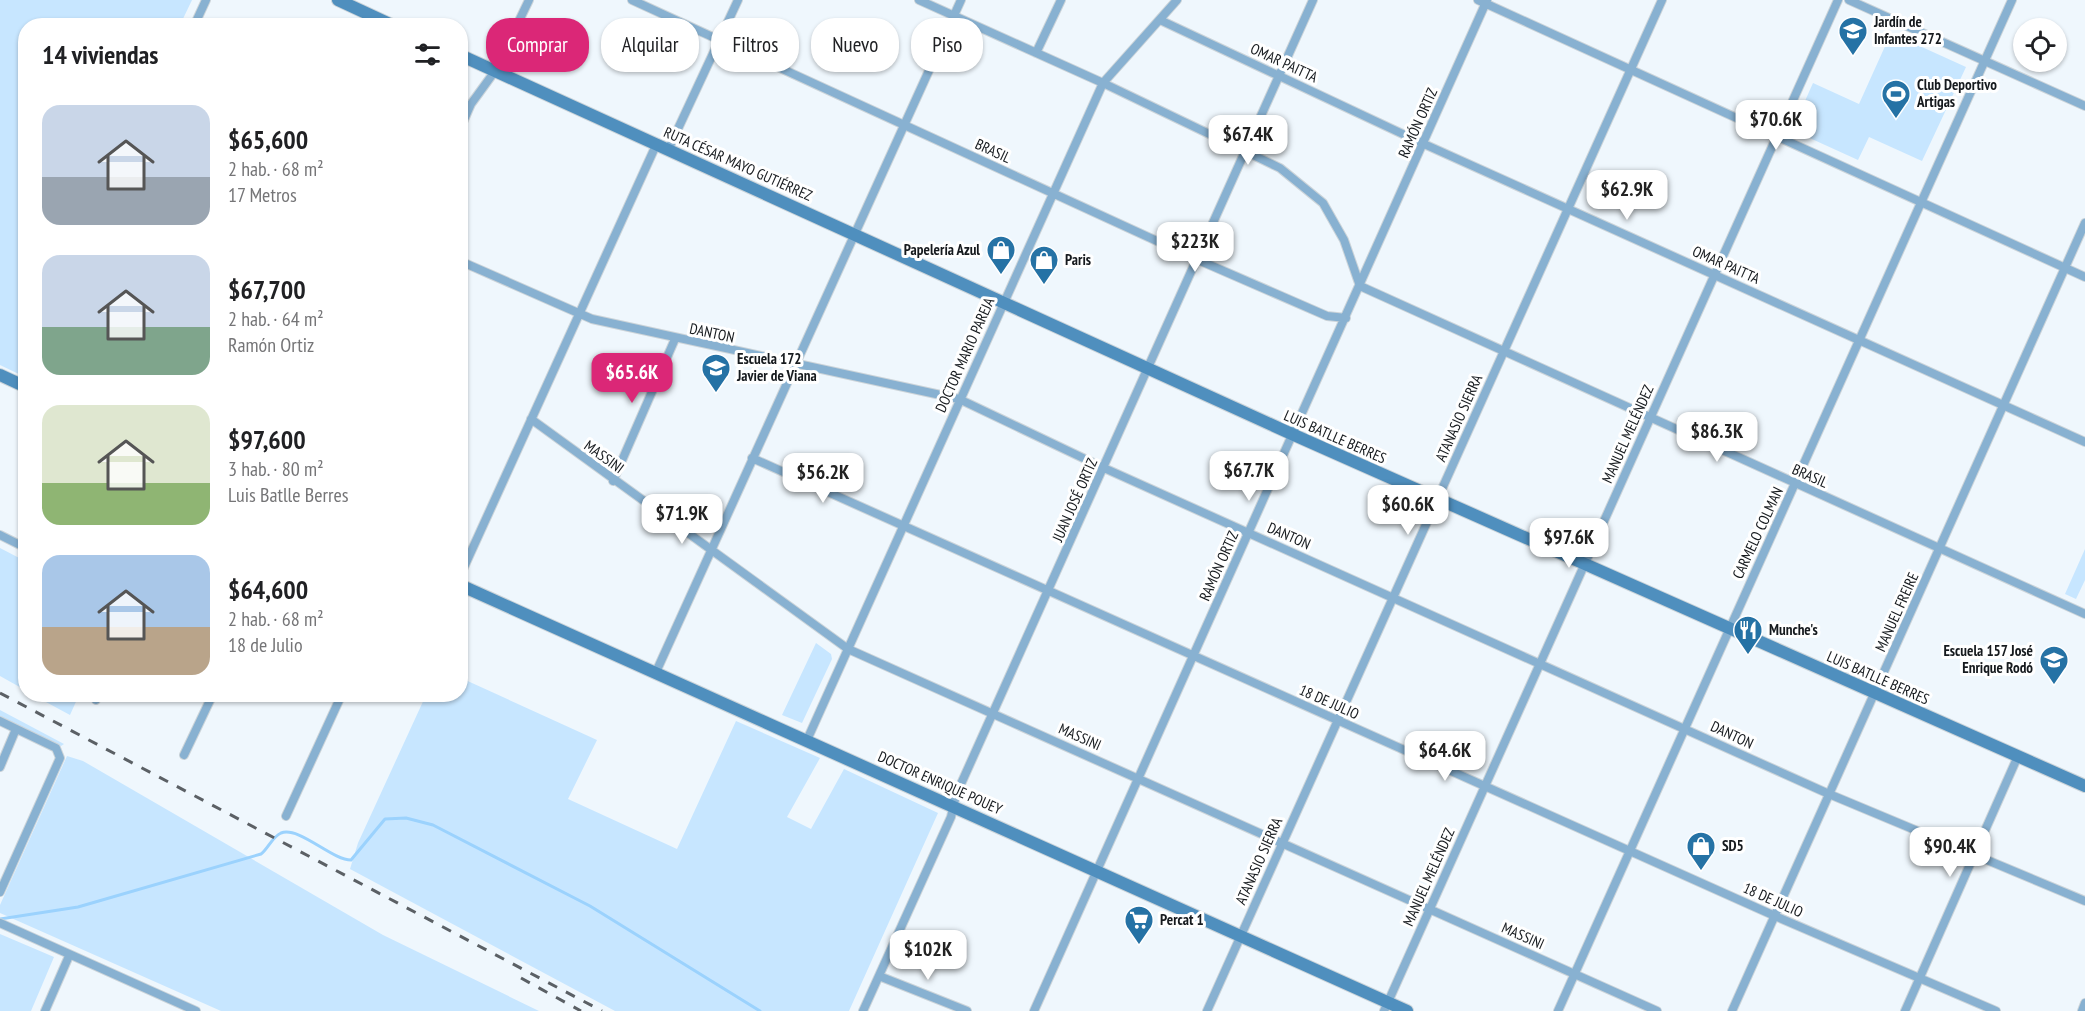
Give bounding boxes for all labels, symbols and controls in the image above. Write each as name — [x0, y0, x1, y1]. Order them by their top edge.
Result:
place label: Jardín de Infantes 272 — [1873, 12, 1942, 48]
school or university icon: Jardín de Infantes 272 — [1837, 15, 1869, 57]
chip: Comprar — [486, 18, 589, 72]
chip: Alquilar — [601, 18, 699, 72]
chip: Filtros — [711, 18, 799, 72]
chip: Nuevo — [811, 18, 899, 72]
chip: Piso — [911, 18, 983, 72]
map controls — [2013, 18, 2067, 72]
button: locate — [2013, 18, 2067, 72]
text: 14 viviendas — [42, 38, 158, 71]
icon: filters — [411, 38, 444, 71]
street label: OMAR PAITTA — [1248, 39, 1322, 87]
place label: Club Deportivo Artigas — [1916, 75, 1997, 111]
sports icon: Club Deportivo Artigas — [1880, 78, 1912, 120]
street label: RAMÓN ORTIZ — [1394, 85, 1442, 161]
pin: $70.6K — [1727, 100, 1825, 151]
text: $70.6K — [1750, 106, 1802, 132]
pin: $67.4K — [1199, 115, 1297, 166]
text: $67.4K — [1223, 121, 1273, 147]
street label: RUTA CÉSAR MAYO GUTIÉRREZ — [661, 122, 816, 205]
text: $65,600 — [228, 123, 308, 156]
icon: home — [90, 129, 162, 201]
street label: BRASIL — [972, 134, 1015, 167]
text: 2 hab. · 68 m² — [228, 156, 324, 182]
pin: $62.9K — [1578, 170, 1676, 221]
text: $62.9K — [1601, 176, 1653, 202]
text: 17 Metros — [228, 182, 297, 208]
pin: $223K — [1153, 222, 1237, 273]
text: $223K — [1171, 228, 1219, 254]
shop icon: Papelería Azul — [985, 234, 1017, 276]
place label: Papelería Azul — [904, 240, 980, 259]
street label: OMAR PAITTA — [1690, 241, 1764, 288]
shop icon: Paris — [1028, 244, 1060, 286]
place label: Paris — [1065, 250, 1091, 269]
text: $67,700 — [228, 273, 306, 306]
icon: home — [90, 279, 162, 351]
street label: DOCTOR MARIO PAREJA — [931, 294, 999, 415]
text: 2 hab. · 64 m² — [228, 306, 324, 332]
street label: DANTON — [688, 319, 736, 347]
text: Ramón Ortiz — [228, 332, 314, 358]
place label: Escuela 172 Javier de Viana — [736, 349, 817, 385]
school or university icon: Escuela 172 Javier de Viana — [700, 352, 732, 394]
pin: $65.6K — [583, 353, 681, 404]
text: $65.6K — [606, 359, 658, 385]
street label: ATANASIO SIERRA — [1431, 371, 1487, 464]
street label: MANUEL MELÉNDEZ — [1597, 381, 1658, 486]
street label: LUIS BATLLE BERRES — [1281, 405, 1389, 468]
pin: $86.3K — [1668, 412, 1766, 463]
text: $86.3K — [1691, 418, 1743, 444]
text: $97,600 — [228, 423, 306, 456]
icon: home — [90, 429, 162, 501]
street label: MASSINI — [581, 436, 628, 477]
pin: $67.7K — [1200, 451, 1298, 502]
pin: $56.2K — [774, 453, 872, 504]
street label: JUAN JOSÉ ORTIZ — [1047, 455, 1102, 545]
text: 3 hab. · 80 m² — [228, 456, 324, 482]
text: $67.7K — [1224, 457, 1274, 483]
text: $56.2K — [797, 459, 849, 485]
street label: BRASIL — [1789, 459, 1832, 492]
text: Luis Batlle Berres — [228, 482, 348, 508]
street label: CARMELO COLMAN — [1728, 484, 1787, 582]
pin: $60.6K — [1359, 485, 1457, 536]
text: $60.6K — [1382, 491, 1434, 517]
pin: $71.9K — [633, 494, 731, 545]
text: $71.9K — [656, 500, 708, 526]
street label: DANTON — [1265, 518, 1314, 553]
pin: $97.6K — [1520, 518, 1618, 569]
text: $97.6K — [1544, 524, 1594, 550]
street label: RAMÓN ORTIZ — [1195, 528, 1243, 604]
street label: MANUEL FREIRE — [1871, 569, 1922, 654]
text: $64,600 — [228, 573, 308, 606]
icon: home — [90, 579, 162, 651]
text: 2 hab. · 68 m² — [228, 606, 324, 632]
restaurant icon: Munche's — [1732, 614, 1764, 656]
place label: Munche's — [1769, 620, 1818, 639]
text: 18 de Julio — [228, 632, 303, 658]
place label: Escuela 157 José Enrique Rodó — [1943, 641, 2033, 677]
school or university icon: Escuela 157 José Enrique Rodó — [2038, 644, 2070, 686]
street label: LUIS BATLLE BERRES — [1824, 646, 1932, 709]
street label: 18 DE JULIO — [1296, 680, 1362, 723]
street label: DANTON — [1708, 716, 1757, 753]
street label: MASSINI — [1056, 719, 1104, 754]
pin: $64.6K — [1396, 731, 1494, 782]
text: $64.6K — [1419, 737, 1471, 763]
street label: DOCTOR ENRIQUE POUEY — [875, 747, 1005, 819]
street label: ATANASIO SIERRA — [1231, 814, 1287, 907]
street label: MANUEL MELÉNDEZ — [1398, 824, 1459, 929]
pin: $90.4K — [1901, 827, 1999, 878]
shop icon: SD5 — [1685, 830, 1717, 872]
text: $90.4K — [1924, 833, 1976, 859]
place label: SD5 — [1722, 836, 1744, 855]
street label: 18 DE JULIO — [1740, 878, 1806, 921]
supermarket icon: Percat 1 — [1123, 904, 1155, 946]
place label: Percat 1 — [1160, 910, 1204, 929]
street label: MASSINI — [1499, 918, 1547, 953]
pin: $102K — [886, 930, 970, 981]
text: $102K — [904, 936, 952, 962]

